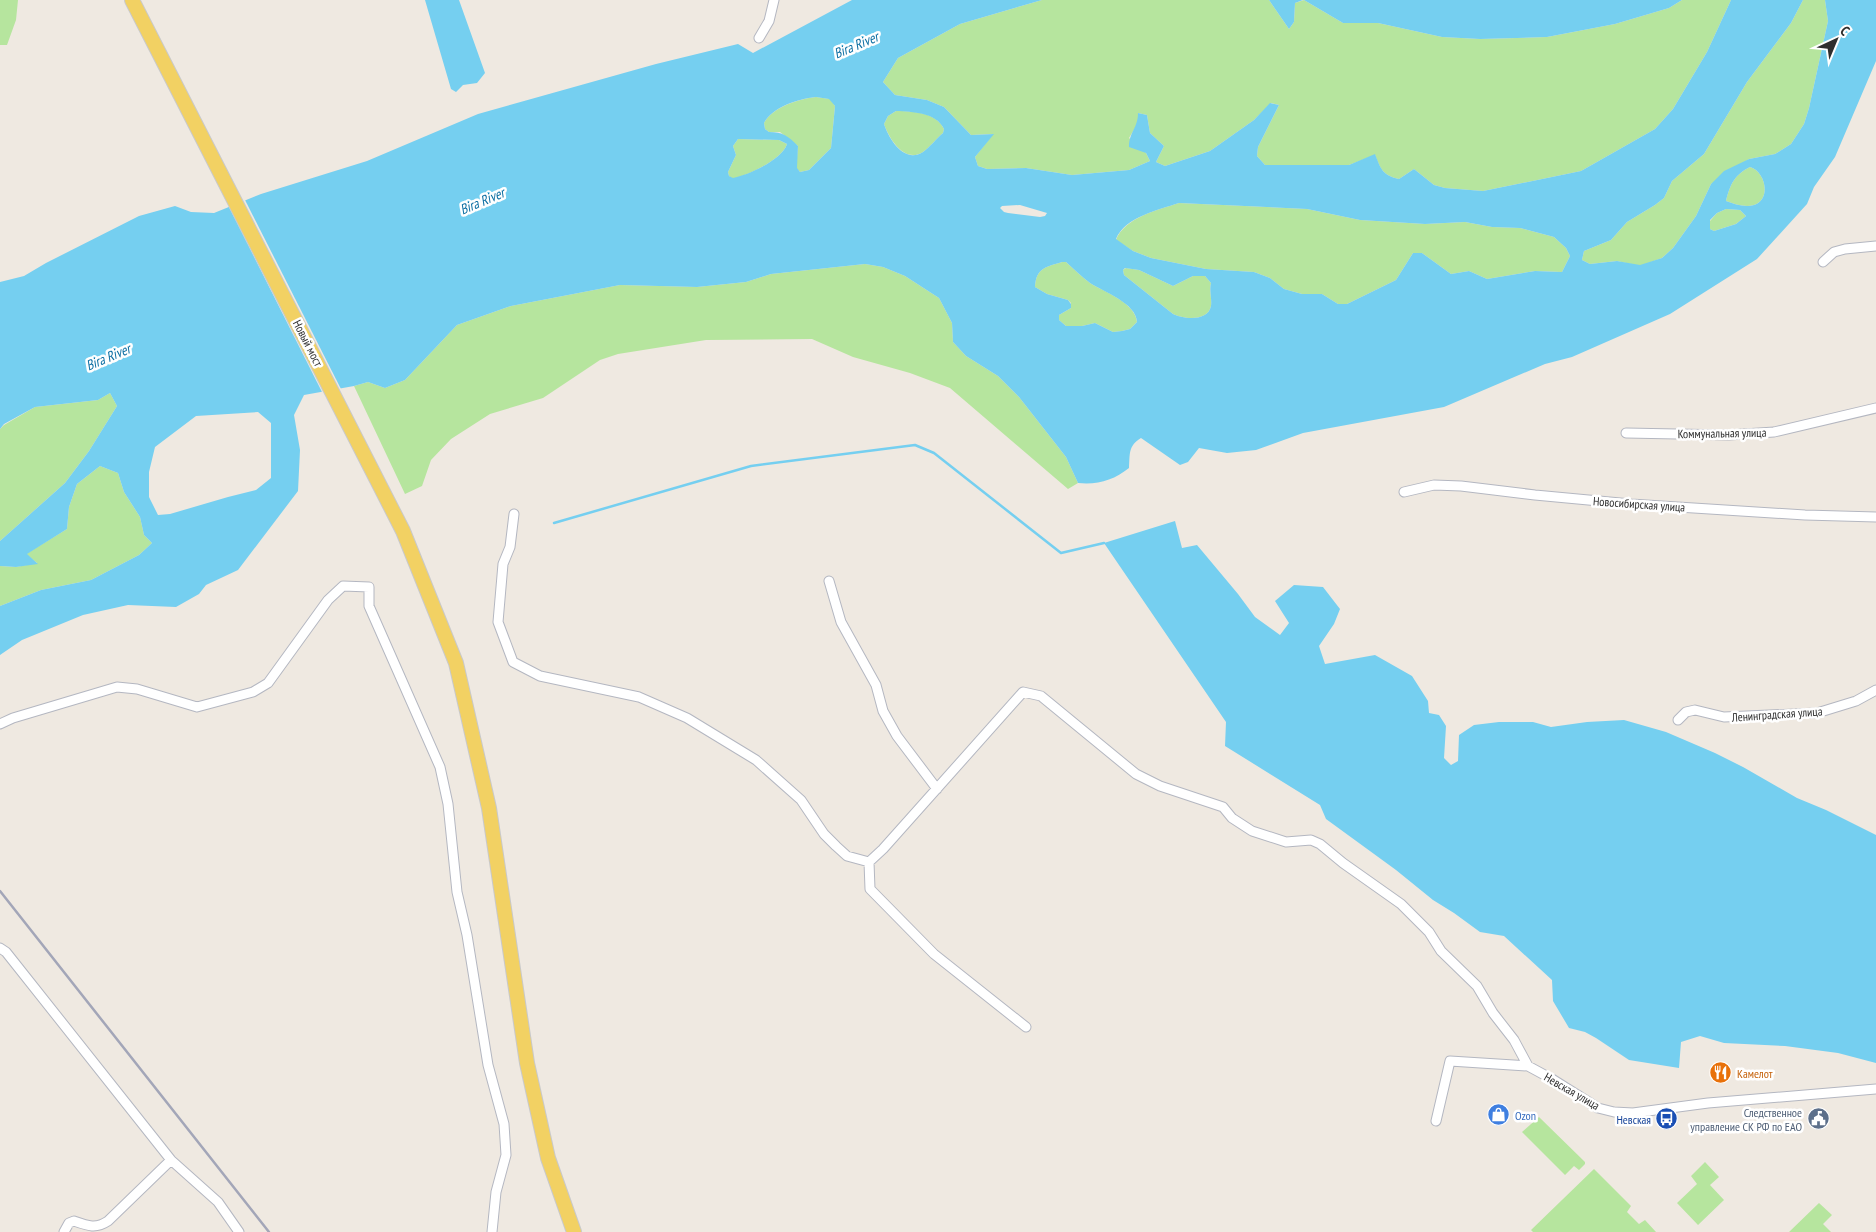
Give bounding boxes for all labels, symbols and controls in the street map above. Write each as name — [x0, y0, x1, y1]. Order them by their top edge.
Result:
north arrow — [1811, 15, 1861, 65]
text: С — [1836, 22, 1854, 40]
water label: Bira River — [831, 27, 883, 62]
water label: Bira River — [457, 183, 509, 218]
street label: Новый мост — [290, 317, 326, 369]
water label: Bira River — [83, 339, 135, 374]
street label: Коммунальная улица — [1678, 425, 1767, 441]
street label: Новосибирская улица — [1592, 493, 1686, 515]
street label: Ленинградская улица — [1730, 703, 1823, 725]
restaurant icon: Камелот — [1709, 1061, 1733, 1085]
place label: Камелот — [1737, 1066, 1773, 1081]
street label: Невская улица — [1542, 1069, 1603, 1113]
shop icon: Ozon — [1487, 1103, 1511, 1127]
place label: Следственное управление СК РФ по ЕАО — [1690, 1105, 1802, 1134]
bus stop icon: Невская — [1655, 1107, 1679, 1131]
public building icon: Следственное управление СК РФ по ЕАО — [1806, 1107, 1830, 1131]
place label: Ozon — [1515, 1108, 1536, 1123]
place label: Невская — [1616, 1112, 1651, 1127]

